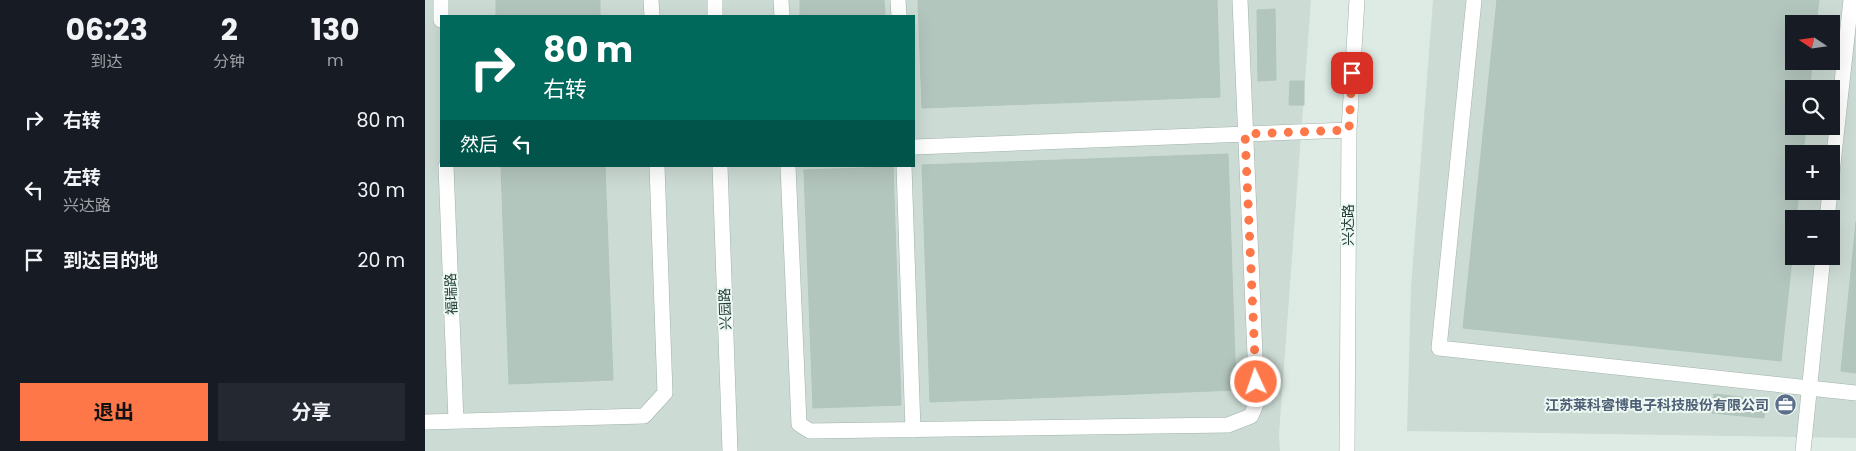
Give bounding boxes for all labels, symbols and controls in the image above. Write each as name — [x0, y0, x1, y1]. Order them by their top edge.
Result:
text: 06:23 — [65, 8, 148, 51]
text: 2 — [221, 8, 238, 51]
text: 130 — [311, 8, 360, 51]
north arrow — [1785, 15, 1840, 70]
map controls — [1785, 15, 1840, 265]
text: 80 m — [543, 25, 633, 74]
icon: right — [460, 35, 525, 100]
text: m — [327, 49, 343, 72]
text: 到达 — [91, 50, 123, 73]
text: 分钟 — [213, 50, 245, 73]
pin — [1331, 52, 1373, 94]
icon: arrive — [1338, 59, 1366, 87]
text: 右转 — [543, 74, 587, 105]
button: search — [1785, 80, 1840, 135]
icon: right — [20, 106, 48, 134]
text: 右转 — [63, 107, 101, 134]
text: 80 m — [356, 107, 405, 134]
icon: left — [508, 130, 536, 158]
text: 然后 — [460, 131, 498, 158]
button: + — [1785, 145, 1840, 200]
text: 左转 — [63, 164, 101, 191]
icon: left — [20, 176, 48, 204]
text: 30 m — [357, 177, 405, 204]
text: 兴达路 — [63, 194, 111, 217]
street label: 兴达路 — [1338, 204, 1358, 246]
button: − — [1785, 210, 1840, 265]
icon: arrive — [20, 246, 48, 274]
text: 到达目的地 — [63, 247, 158, 274]
text: 20 m — [357, 247, 405, 274]
street label: 福瑞路 — [440, 273, 462, 315]
street label: 兴园路 — [714, 288, 736, 330]
position arrow — [1229, 355, 1281, 407]
button: 退出 — [20, 383, 208, 441]
button: 分享 — [218, 383, 405, 441]
office icon: 江苏莱科睿博电子科技股份有限公司 — [1773, 393, 1797, 417]
place label: 江苏莱科睿博电子科技股份有限公司 — [1545, 395, 1769, 415]

